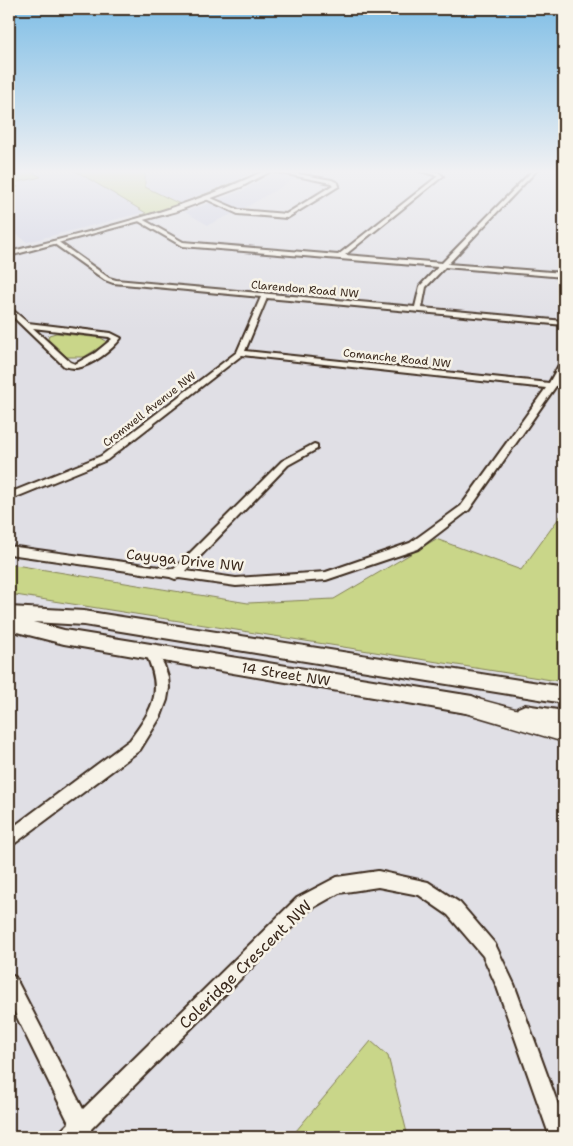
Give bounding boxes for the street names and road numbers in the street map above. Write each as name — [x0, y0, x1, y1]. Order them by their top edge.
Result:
street label: Clarendon Road NW — [250, 277, 360, 302]
street label: Comanche Road NW — [342, 345, 452, 372]
street label: Cromwell Avenue NW — [100, 368, 199, 451]
street label: Cayuga Drive NW — [125, 545, 245, 575]
street label: 14 Street NW — [240, 658, 332, 690]
street label: Coleridge Crescent NW — [174, 895, 316, 1033]

